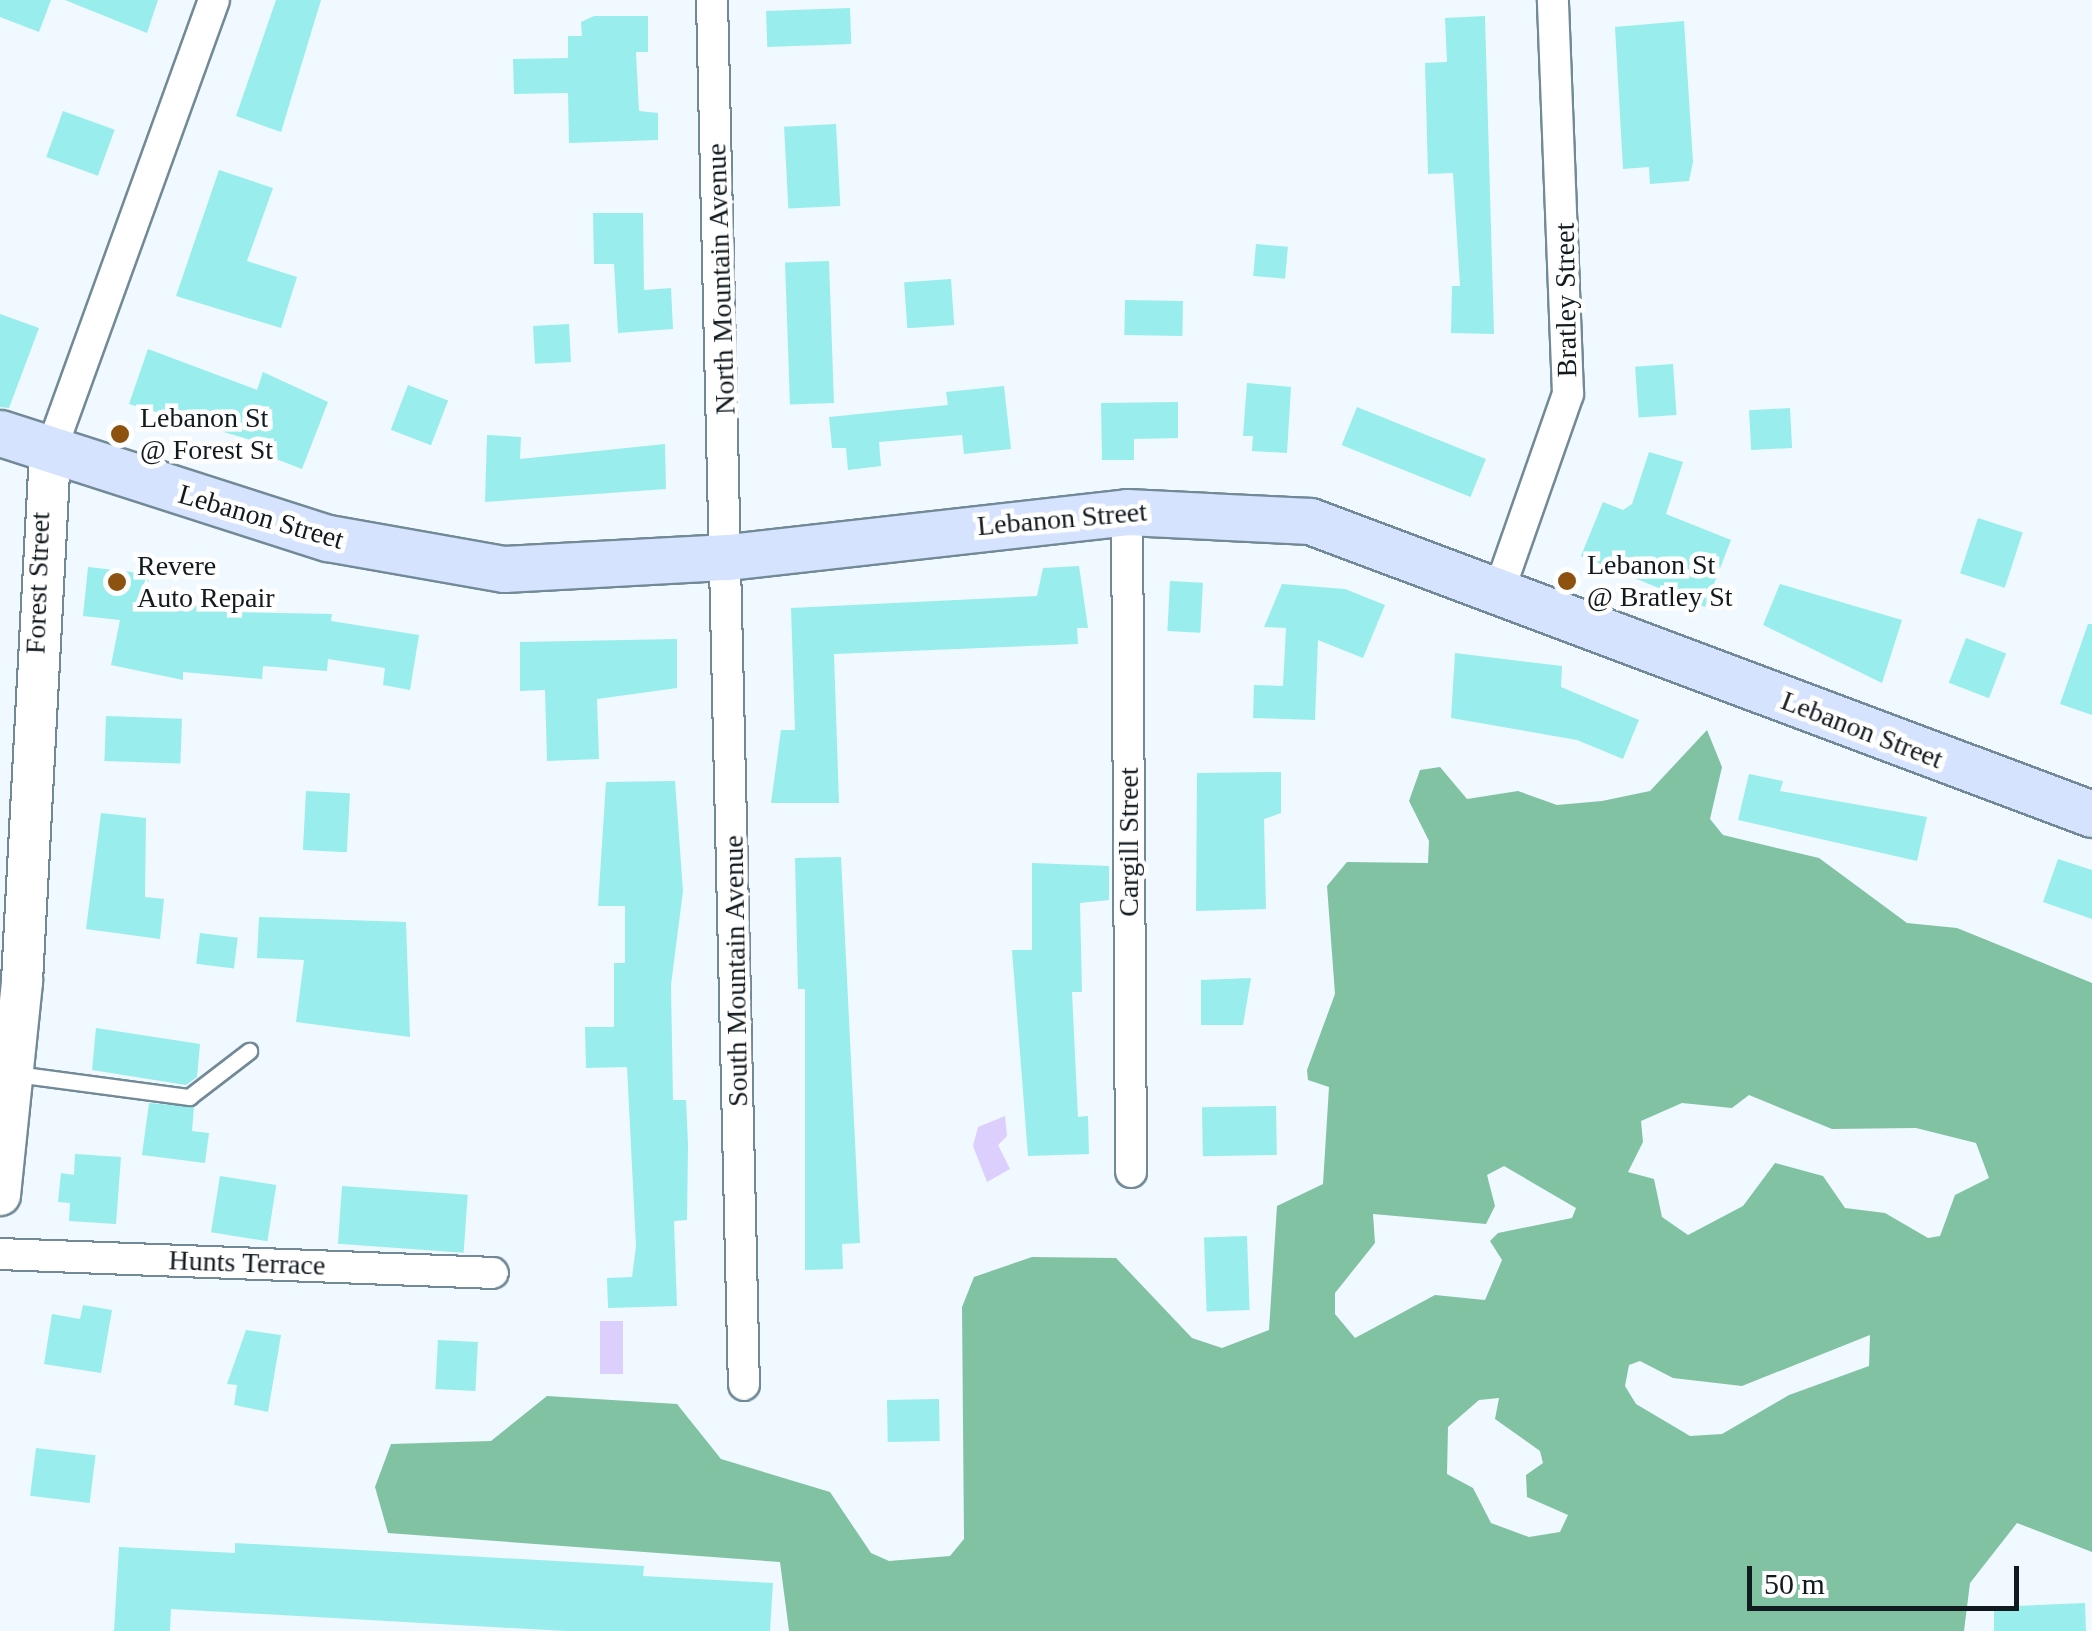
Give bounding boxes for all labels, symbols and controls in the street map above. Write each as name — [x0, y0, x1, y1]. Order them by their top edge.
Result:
street label: North Mountain Avenue — [699, 142, 743, 416]
street label: Bratley Street — [1548, 222, 1584, 378]
place label: Lebanon St @ Forest St — [140, 401, 273, 467]
marker: Lebanon St @ Forest St — [109, 423, 131, 445]
street label: Lebanon Street — [175, 477, 347, 557]
street label: Lebanon Street — [976, 495, 1148, 543]
street label: Forest Street — [19, 511, 57, 655]
place label: Lebanon St @ Bratley St — [1587, 548, 1733, 614]
place label: Revere Auto Repair — [137, 549, 275, 615]
marker: Lebanon St @ Bratley St — [1556, 570, 1578, 592]
marker: Revere Auto Repair — [106, 571, 128, 593]
street label: Lebanon Street — [1776, 684, 1948, 776]
street label: Cargill Street — [1112, 767, 1146, 917]
street label: South Mountain Avenue — [717, 834, 755, 1108]
street label: Hunts Terrace — [168, 1243, 326, 1283]
scale bar — [1752, 1546, 2024, 1608]
text: 50 m — [1764, 1567, 1825, 1600]

